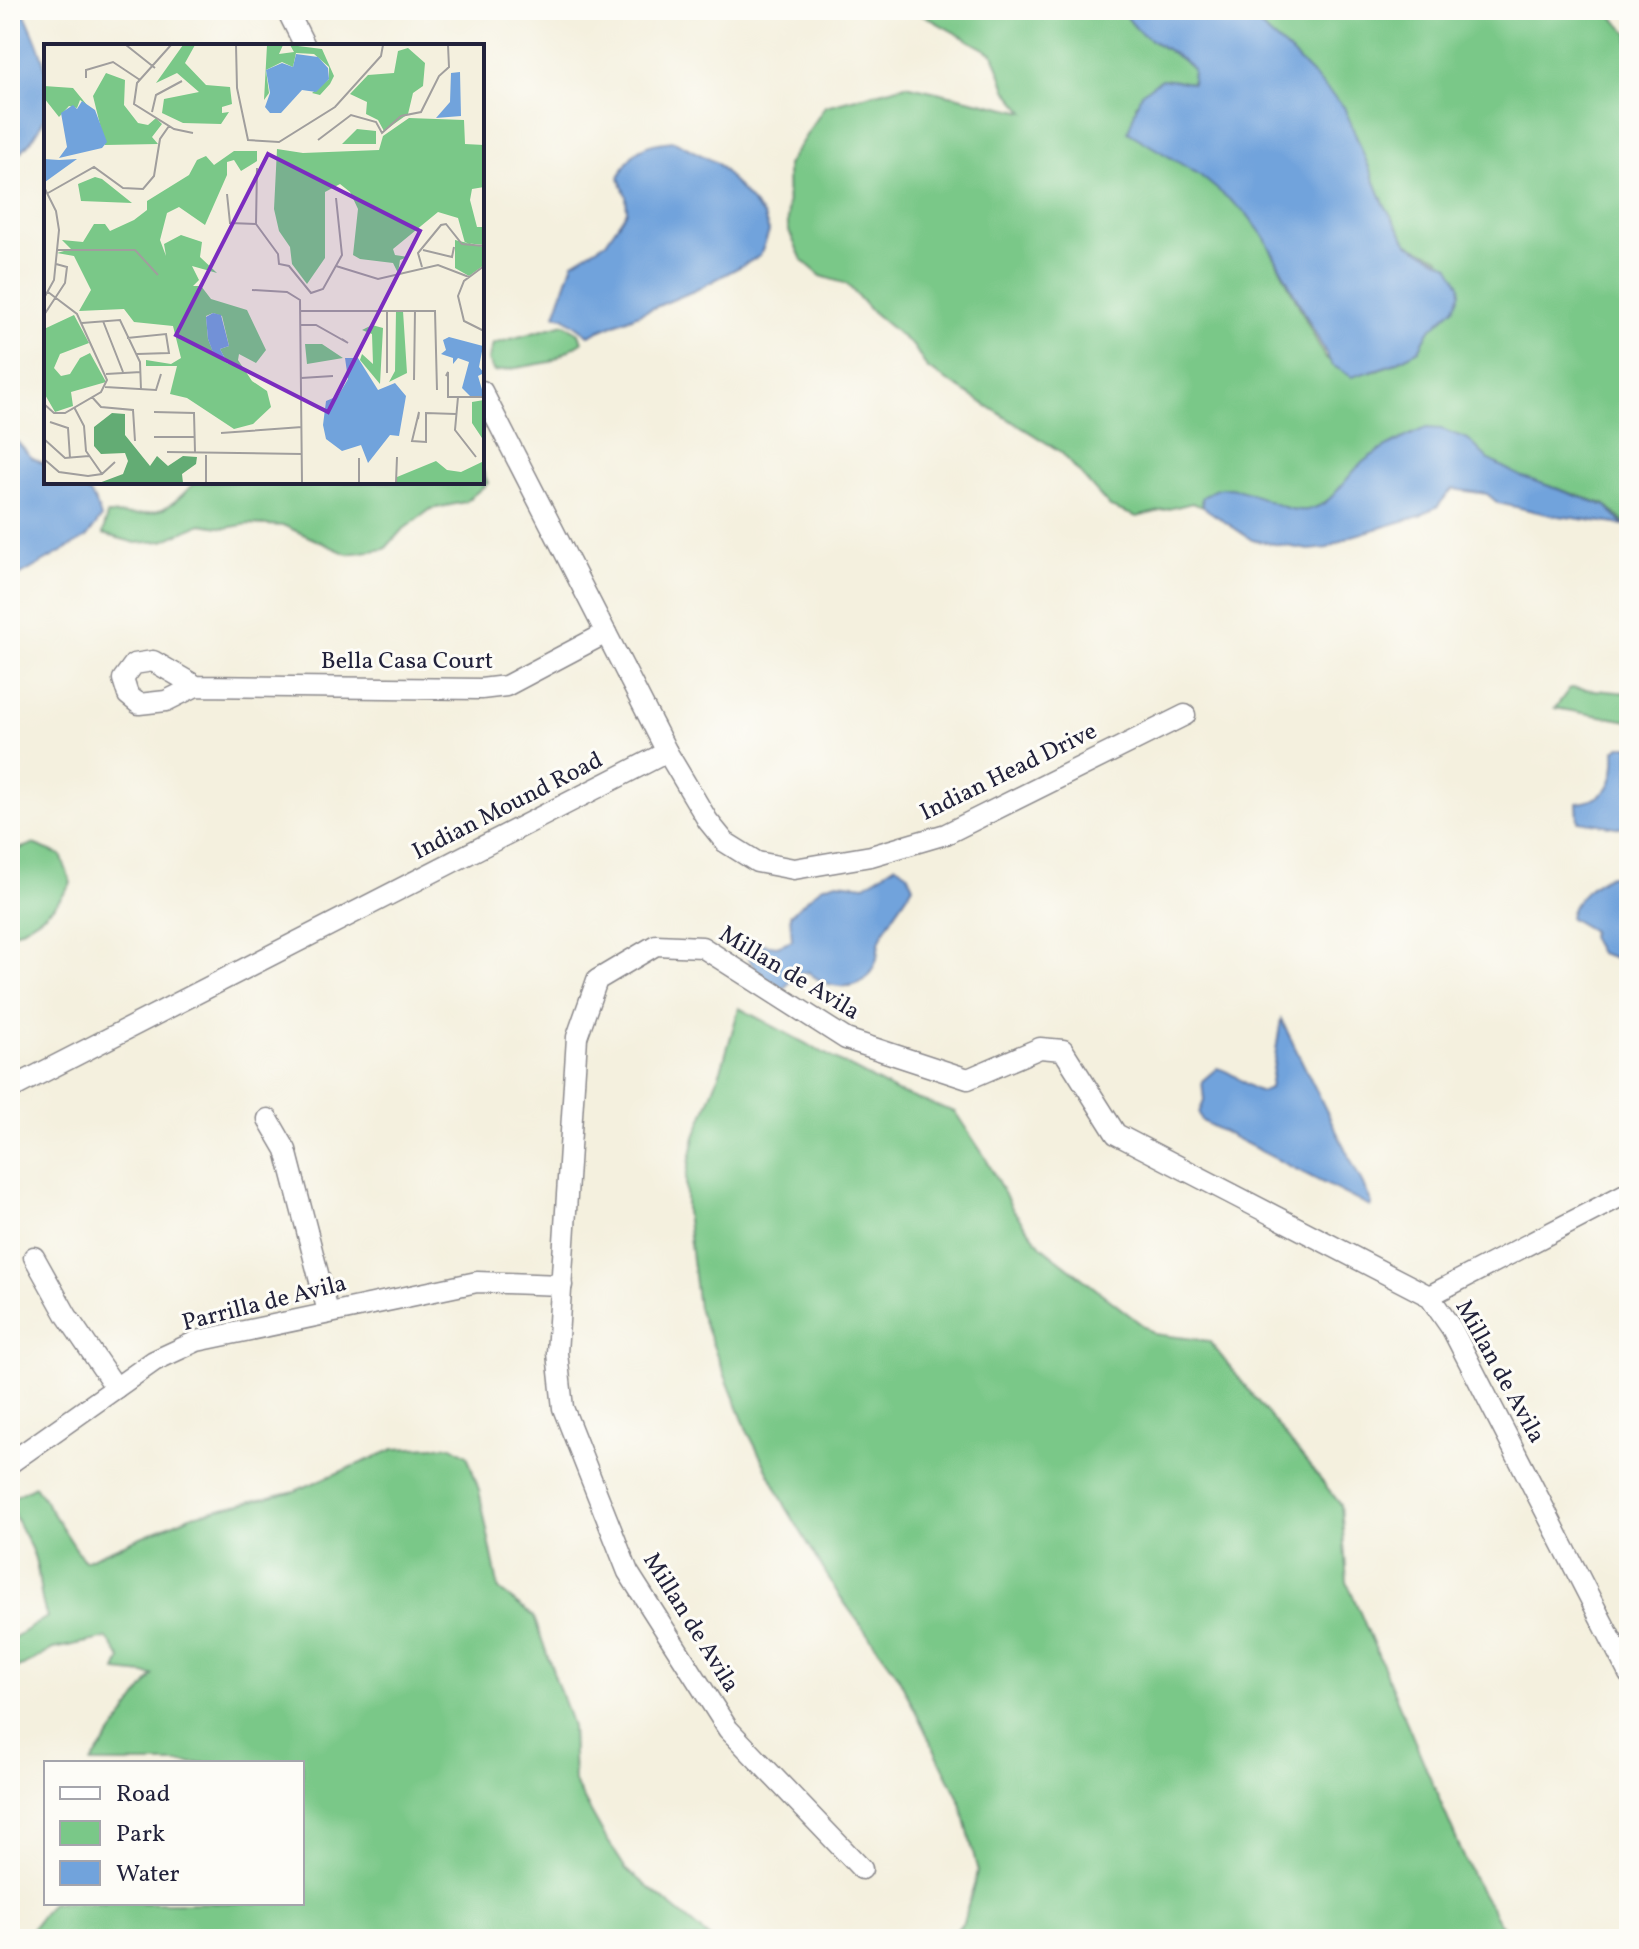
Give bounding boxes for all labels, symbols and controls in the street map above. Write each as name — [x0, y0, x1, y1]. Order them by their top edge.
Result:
inset map — [44, 44, 484, 484]
street label: Bella Casa Court — [321, 645, 493, 679]
street label: Indian Head Drive — [915, 715, 1103, 830]
street label: Indian Mound Road — [407, 744, 609, 870]
street label: Millan de Avila — [712, 918, 866, 1029]
street label: Parrilla de Avila — [179, 1267, 350, 1341]
street label: Millan de Avila — [1446, 1294, 1553, 1450]
street label: Millan de Avila — [634, 1547, 747, 1700]
legend — [44, 1761, 304, 1905]
text: Road — [116, 1778, 170, 1812]
text: Park — [116, 1818, 165, 1852]
text: Water — [116, 1858, 180, 1892]

